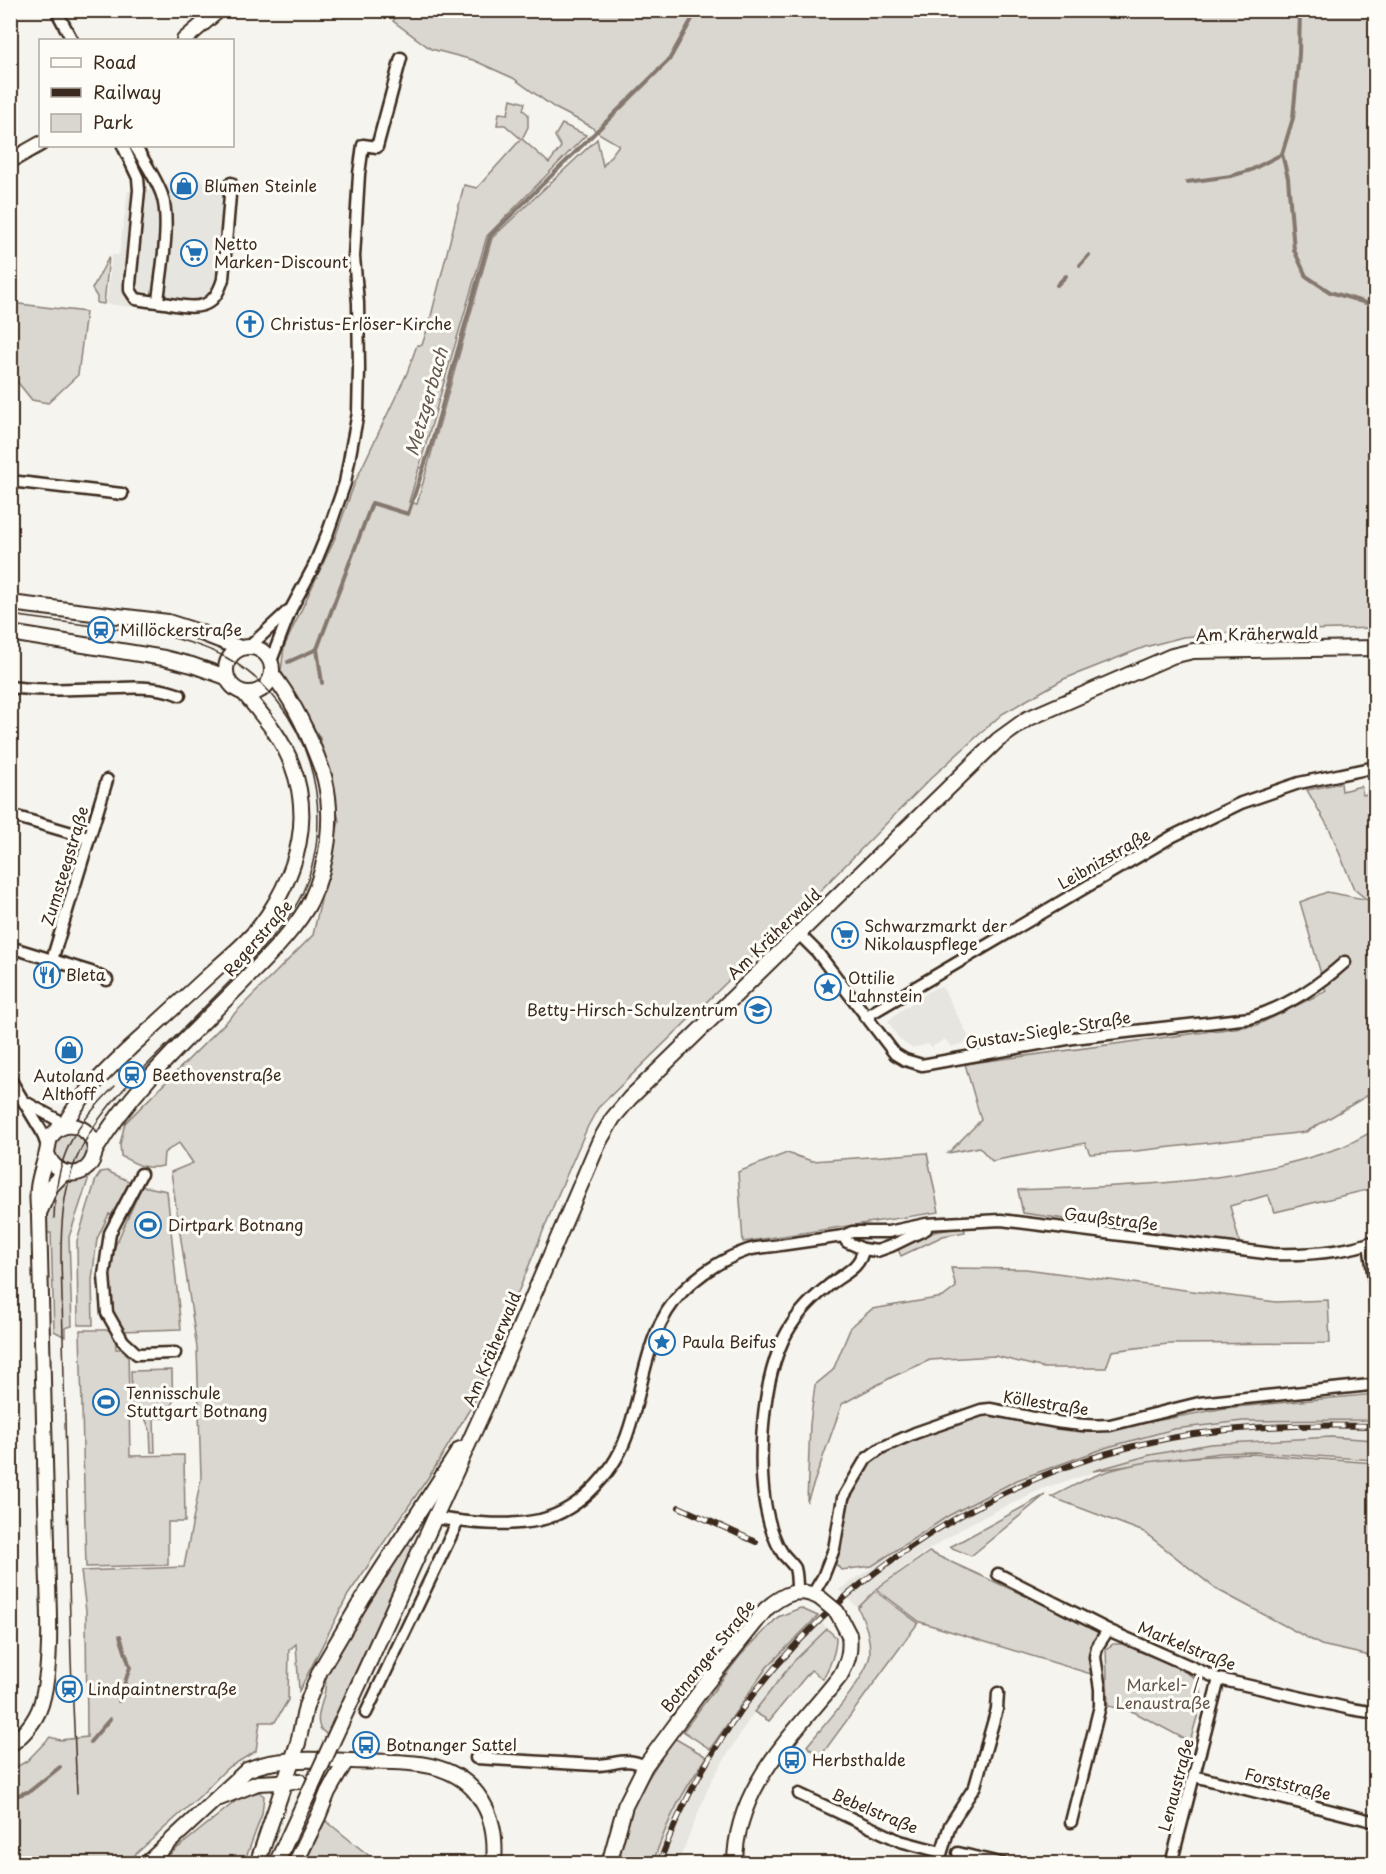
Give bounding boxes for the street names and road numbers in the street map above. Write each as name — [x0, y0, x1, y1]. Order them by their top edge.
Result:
street label: Am Kräherwald — [1196, 620, 1319, 646]
street label: Zumsteegstraße — [34, 803, 94, 928]
street label: Leibnizstraße — [1053, 822, 1154, 894]
street label: Am Kräherwald — [721, 882, 826, 984]
street label: Regerstraße — [217, 894, 297, 981]
street label: Gustav-Siegle-Straße — [963, 1004, 1132, 1054]
street label: Gaußstraße — [1063, 1200, 1159, 1236]
street label: Am Kräherwald — [456, 1287, 526, 1410]
street label: Köllestraße — [1002, 1383, 1091, 1421]
street label: Botnanger Straße — [654, 1594, 760, 1717]
street label: Markelstraße — [1135, 1614, 1240, 1676]
street label: Lenaustraße — [1151, 1736, 1199, 1834]
street label: Forststraße — [1243, 1761, 1334, 1805]
street label: Bebelstraße — [829, 1781, 922, 1839]

